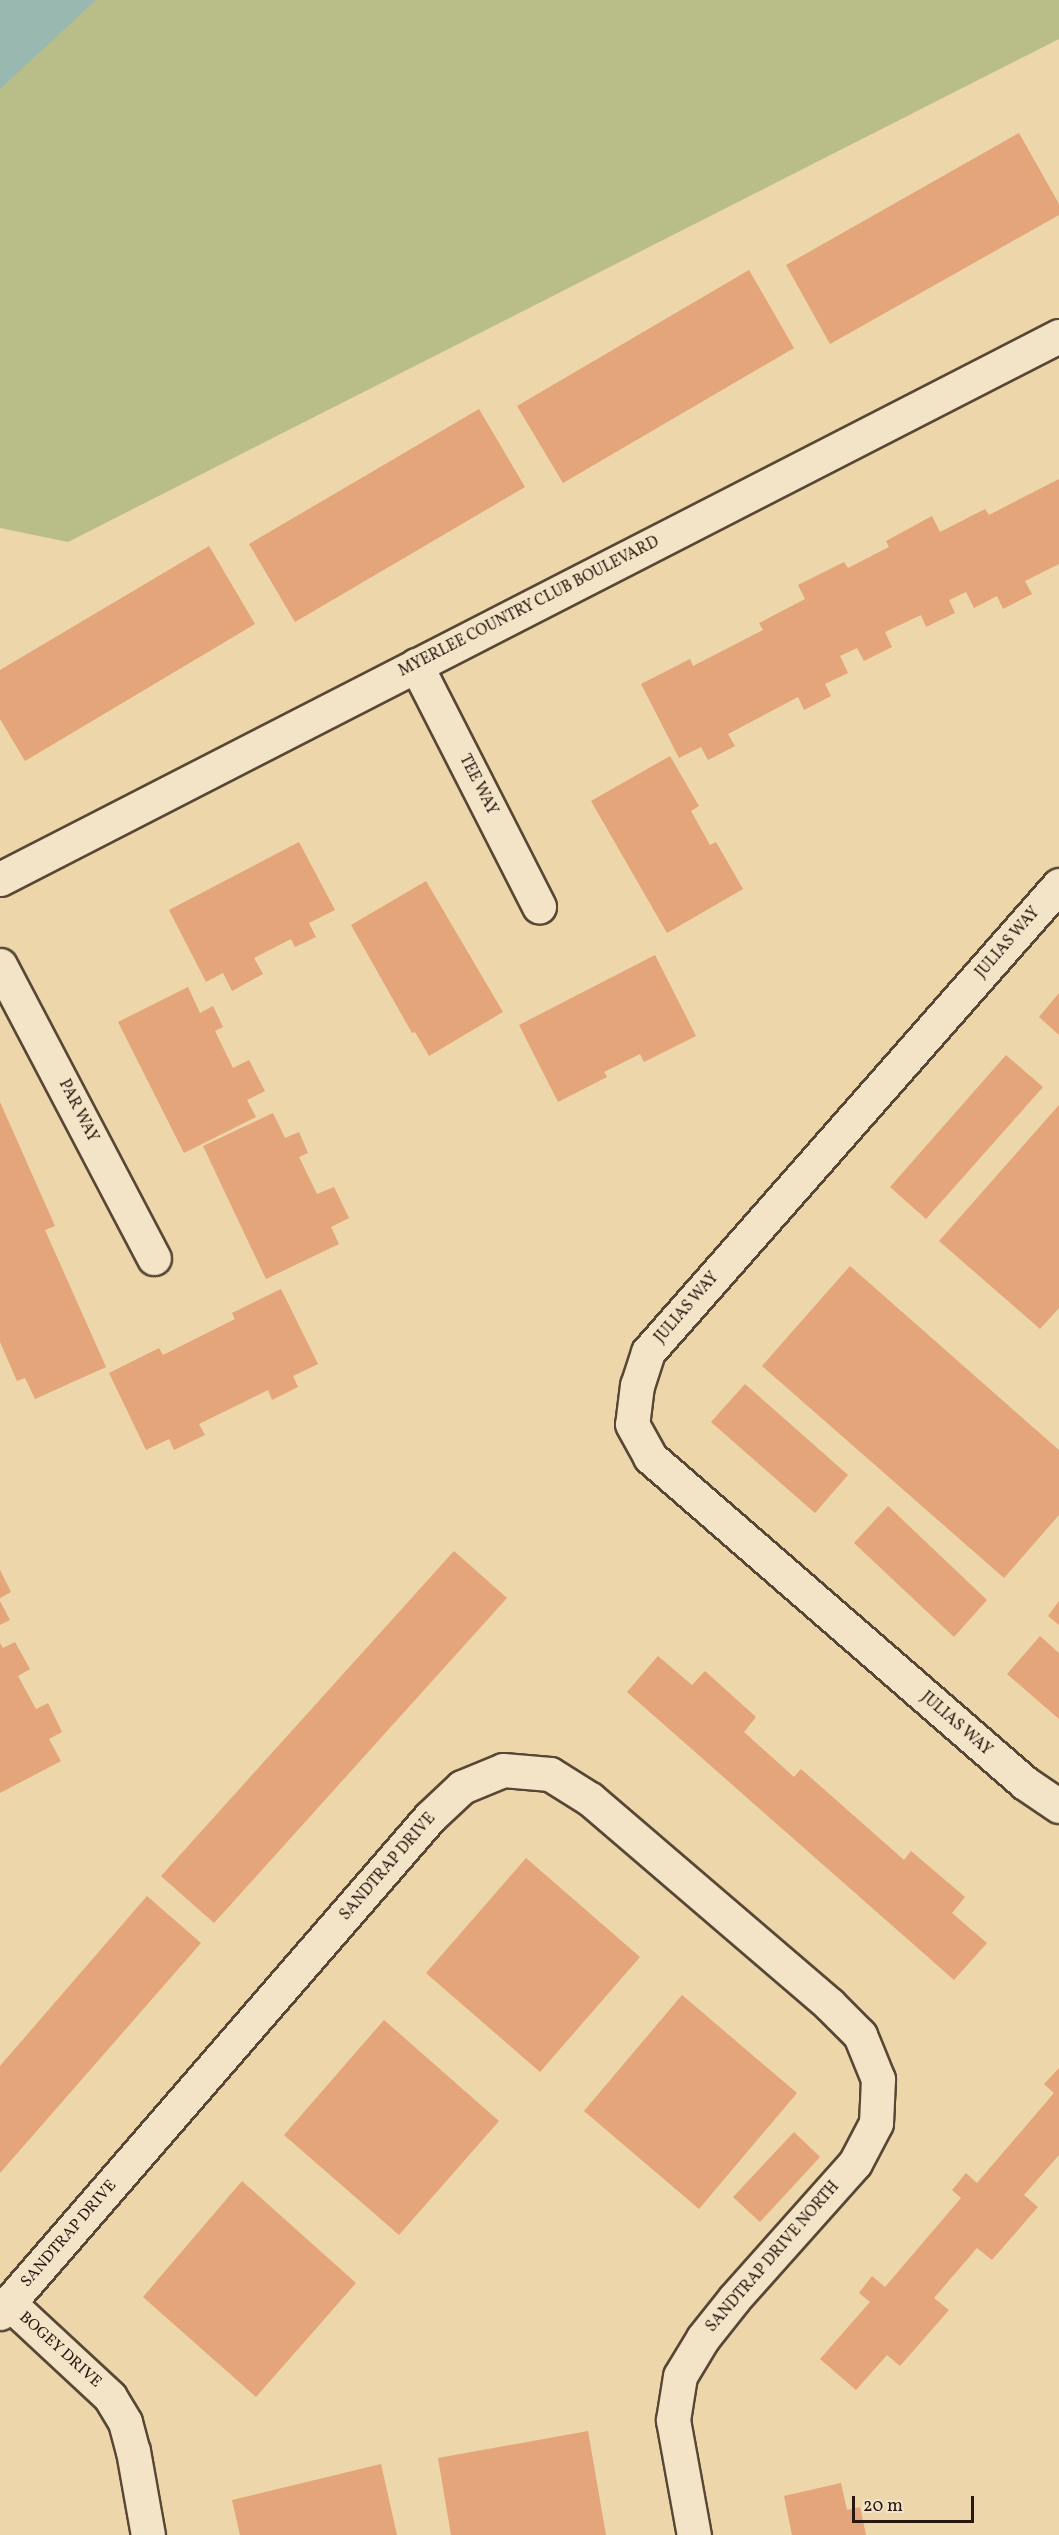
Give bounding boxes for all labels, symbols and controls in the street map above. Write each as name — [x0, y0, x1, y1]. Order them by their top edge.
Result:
street label: MYERLEE COUNTRY CLUB BOULEVARD — [395, 533, 663, 681]
street label: TEE WAY — [454, 751, 502, 819]
street label: JULIAS WAY — [972, 903, 1044, 983]
street label: PAR WAY — [54, 1076, 102, 1146]
street label: JULIAS WAY — [651, 1268, 723, 1348]
street label: JULIAS WAY — [916, 1688, 996, 1760]
street label: SANDTRAP DRIVE — [336, 1809, 440, 1925]
street label: SANDTRAP DRIVE — [17, 2176, 121, 2292]
street label: SANDTRAP DRIVE NORTH — [702, 2178, 844, 2336]
street label: BOGEY DRIVE — [15, 2308, 105, 2392]
scale bar — [855, 2484, 976, 2522]
text: 20 m — [863, 2494, 903, 2519]

